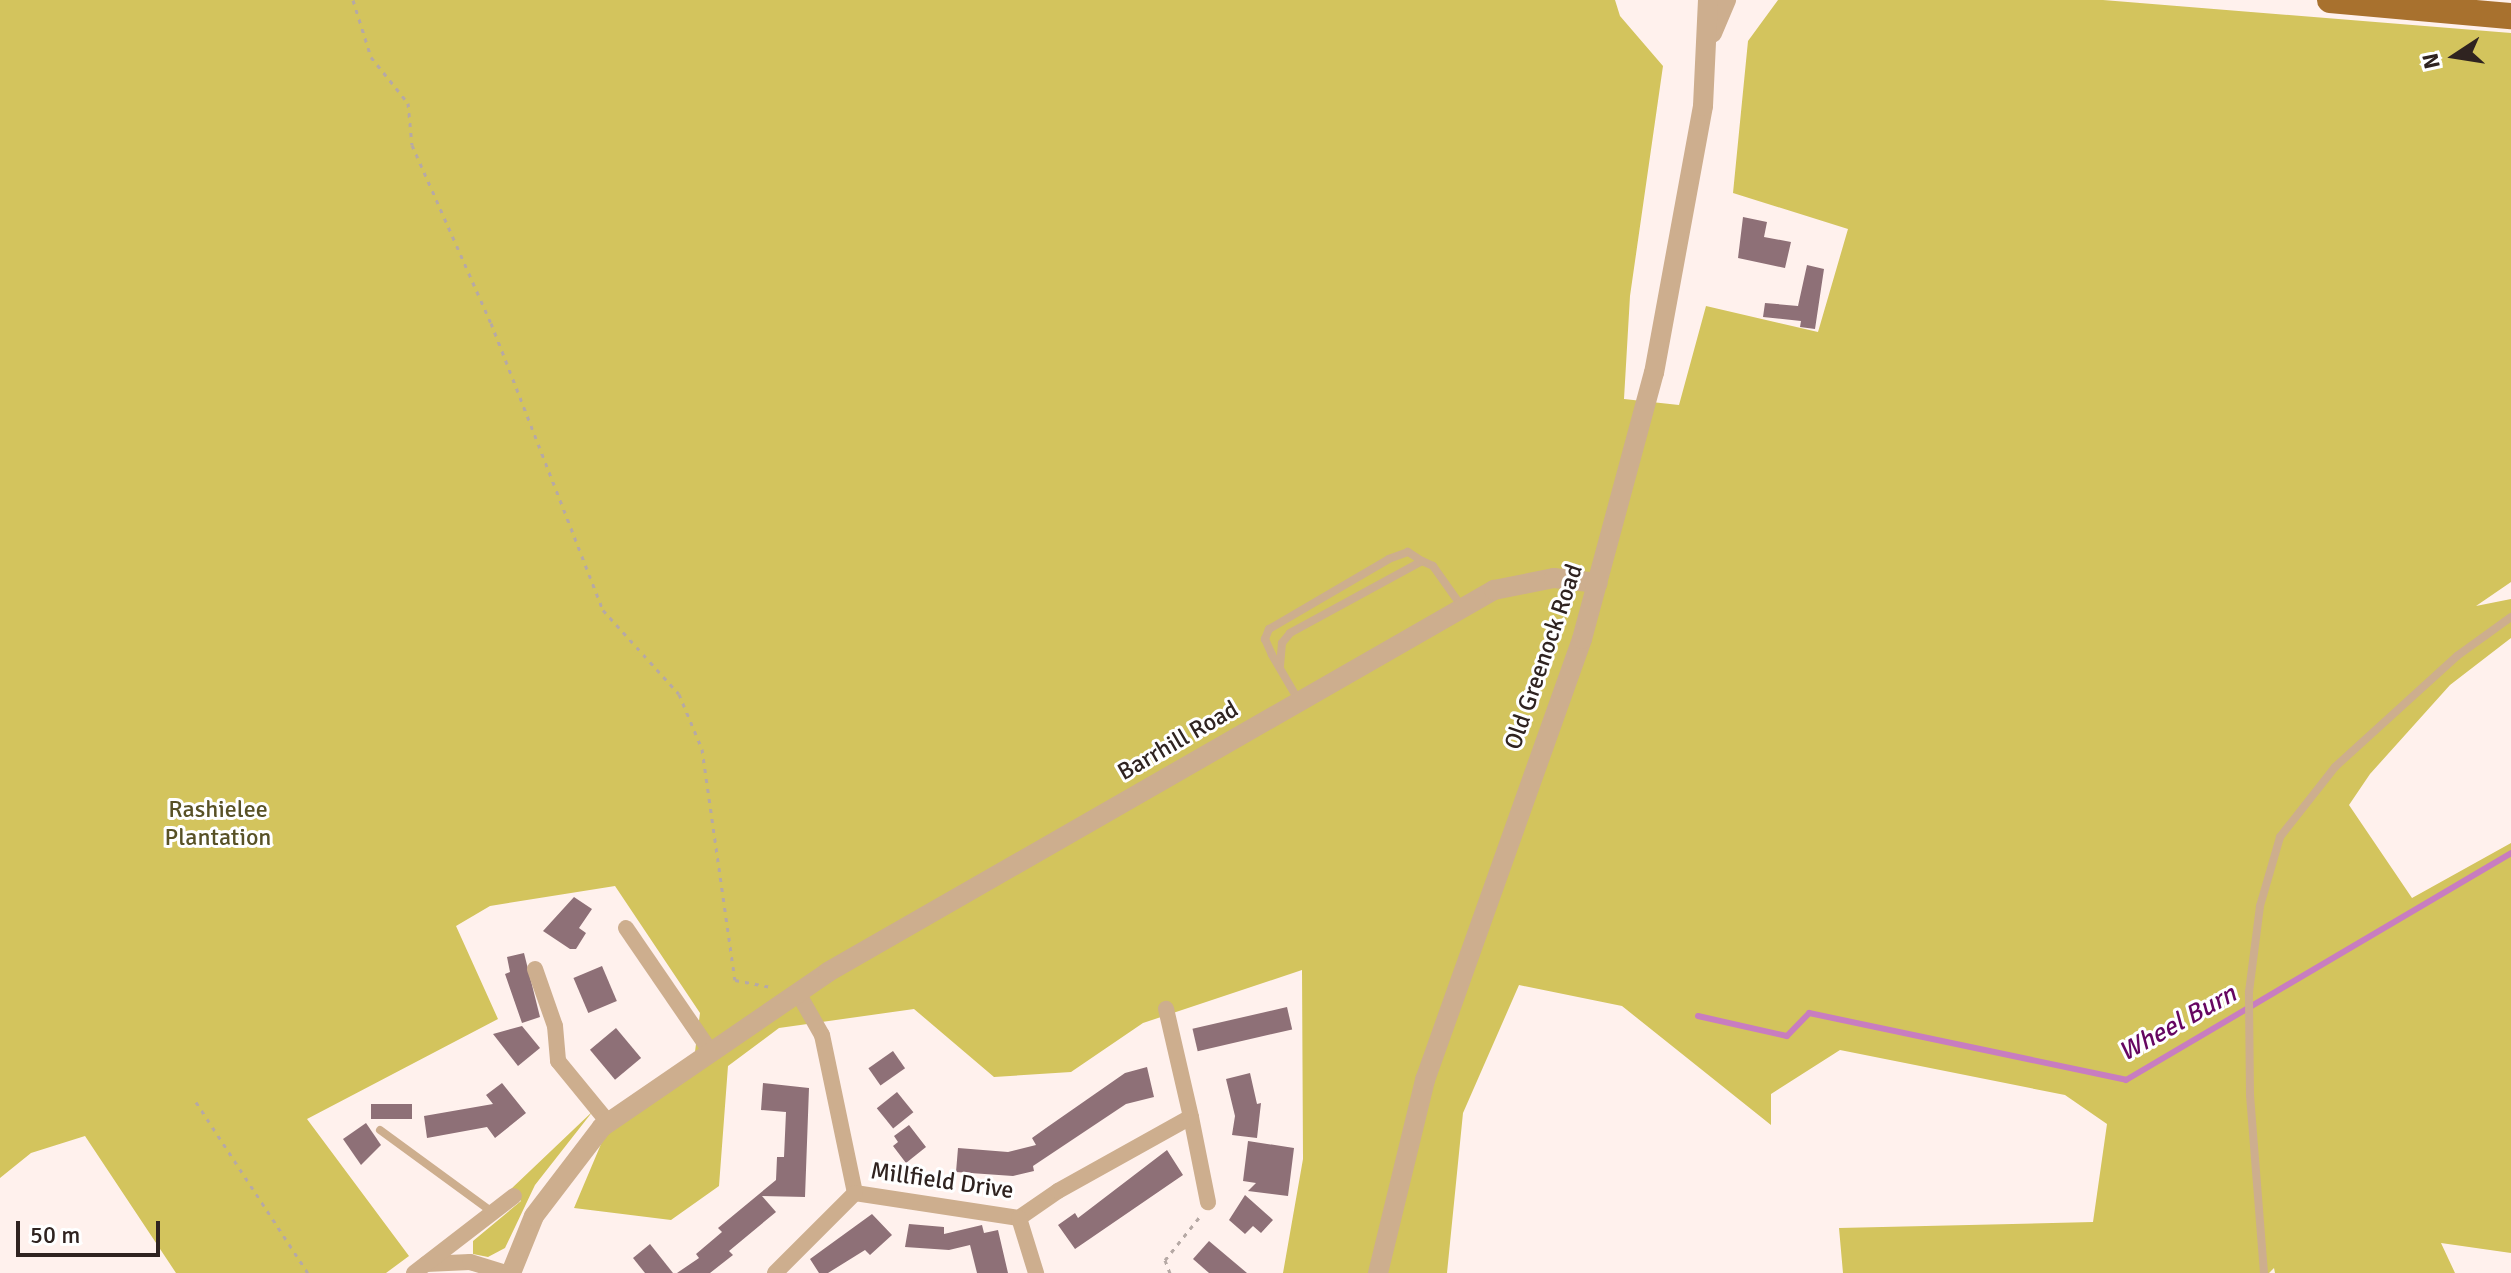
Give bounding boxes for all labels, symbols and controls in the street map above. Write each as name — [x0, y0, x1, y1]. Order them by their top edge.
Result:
north arrow — [2415, 16, 2495, 96]
text: N — [2416, 51, 2446, 71]
street label: Old Greenock Road — [1499, 561, 1589, 753]
street label: Barrhill Road — [1113, 695, 1243, 787]
park label: Rashielee Plantation — [165, 796, 271, 852]
water label: Wheel Burn — [2114, 979, 2242, 1069]
street label: Millfield Drive — [869, 1157, 1015, 1205]
scale bar — [20, 1205, 164, 1255]
text: 50 m — [30, 1220, 80, 1250]

